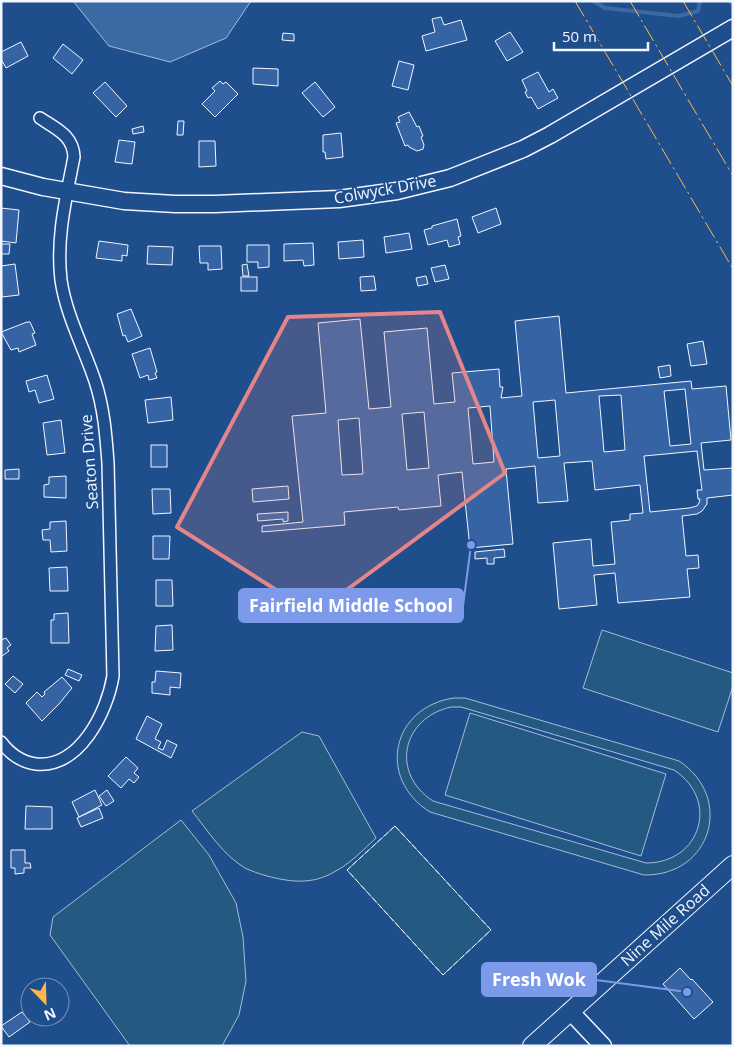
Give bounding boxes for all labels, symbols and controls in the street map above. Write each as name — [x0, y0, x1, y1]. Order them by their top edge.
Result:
scale bar — [554, 20, 648, 52]
text: 50 m — [562, 26, 597, 46]
street label: Colwyck Drive — [332, 169, 438, 209]
street label: Seaton Drive — [75, 414, 103, 510]
callout: Fairfield Middle School — [239, 589, 463, 622]
text: Fairfield Middle School — [249, 593, 453, 617]
street label: Nine Mile Road — [616, 879, 714, 971]
callout: Fresh Wok — [482, 963, 596, 996]
text: Fresh Wok — [492, 967, 587, 991]
north arrow — [20, 977, 70, 1027]
text: N — [41, 1003, 59, 1025]

